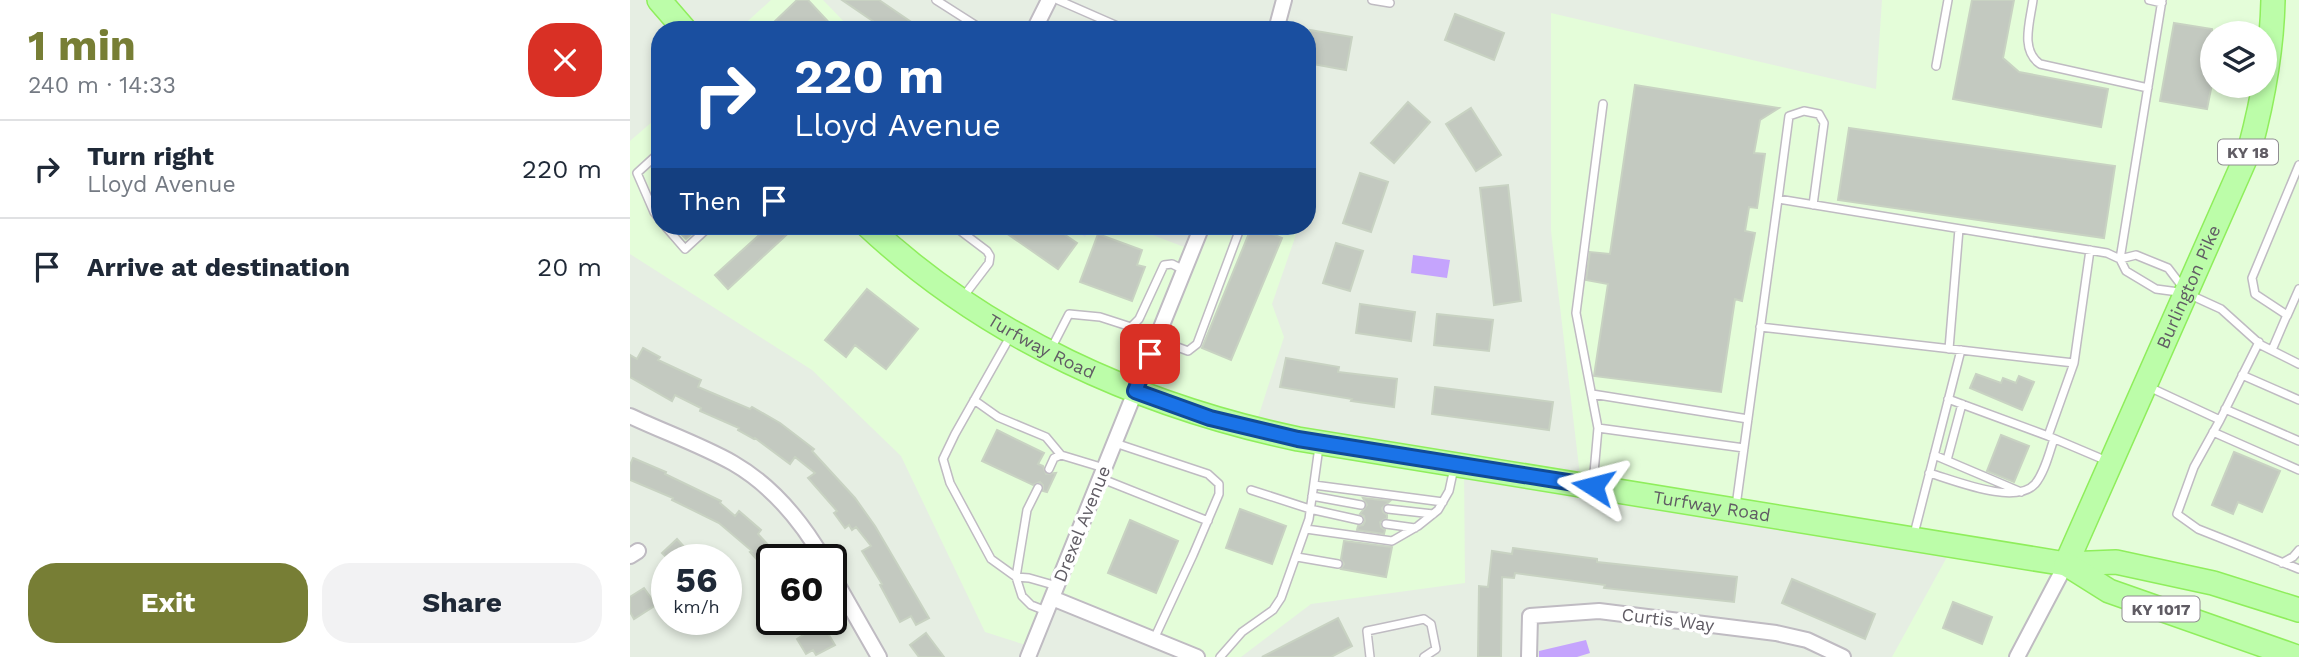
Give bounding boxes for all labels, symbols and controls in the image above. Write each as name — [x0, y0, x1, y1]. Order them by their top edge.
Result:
text: 1 min — [28, 21, 136, 70]
map controls — [2200, 21, 2277, 98]
button: layers — [2200, 21, 2277, 98]
button: close — [528, 23, 602, 97]
text: 220 m — [794, 47, 944, 105]
icon: right — [679, 49, 770, 140]
text: 240 m · 14:33 — [28, 72, 176, 99]
text: Lloyd Avenue — [794, 106, 1001, 144]
road number: KY 18 — [2218, 140, 2278, 164]
text: Turn right — [87, 141, 214, 171]
icon: right — [28, 150, 66, 188]
text: 220 m — [522, 154, 602, 184]
text: Lloyd Avenue — [87, 171, 236, 198]
icon: arrive — [755, 182, 793, 220]
text: Then — [679, 186, 741, 216]
street label: Burlington Pike — [2152, 222, 2225, 352]
icon: arrive — [28, 248, 66, 286]
text: Arrive at destination — [87, 252, 350, 282]
text: 20 m — [537, 252, 602, 282]
street label: Turfway Road — [984, 309, 1099, 383]
pin — [1120, 324, 1180, 384]
icon: arrive — [1131, 335, 1169, 373]
position arrow — [1556, 449, 1630, 523]
street label: Drexel Avenue — [1049, 463, 1114, 585]
street label: Turfway Road — [1652, 486, 1772, 526]
speed limit sign: 60 — [756, 544, 847, 635]
text: 56 — [676, 559, 717, 601]
button: Exit — [28, 563, 308, 643]
button: Share — [322, 563, 602, 643]
text: km/h — [673, 596, 720, 617]
road number: KY 1017 — [2122, 596, 2200, 622]
street label: Curtis Way — [1620, 603, 1716, 636]

